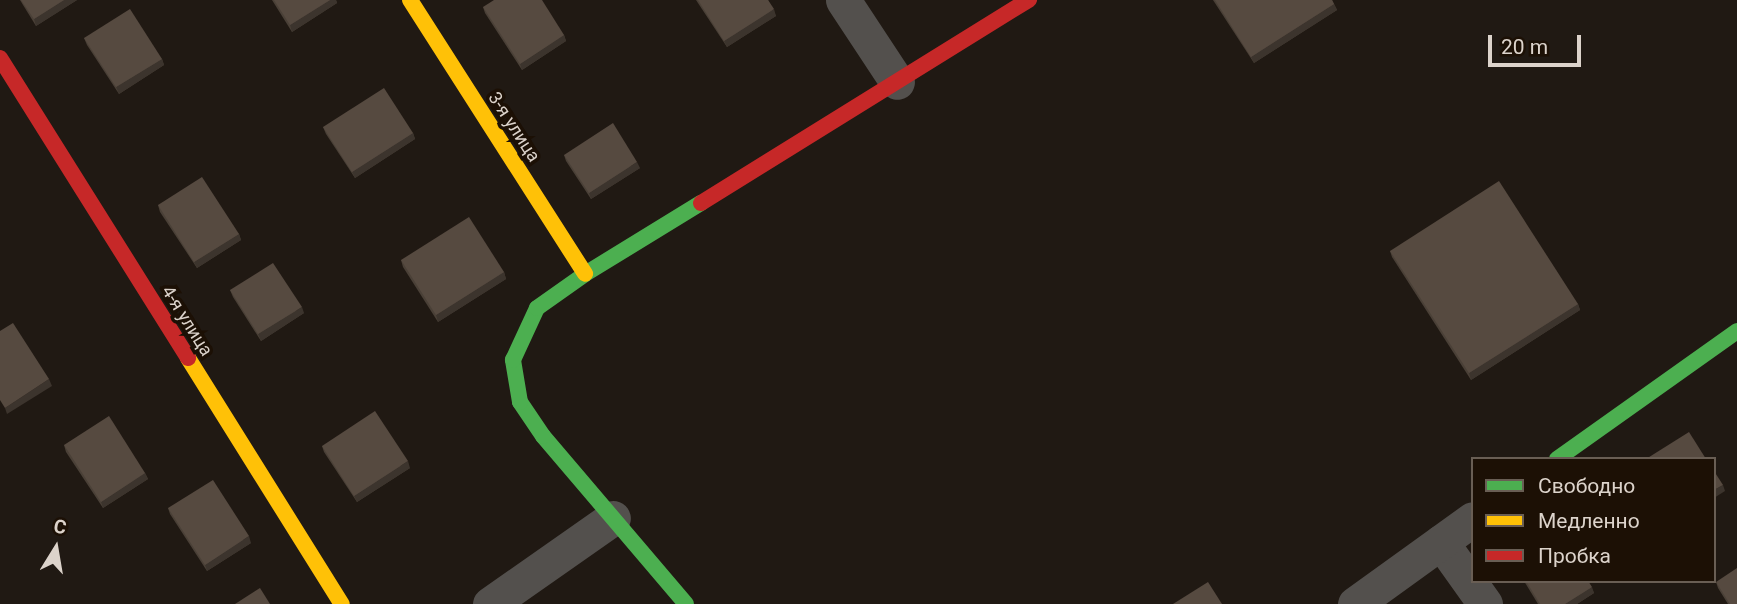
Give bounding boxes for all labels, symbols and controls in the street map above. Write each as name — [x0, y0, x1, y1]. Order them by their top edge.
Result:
scale bar — [1492, 21, 1585, 65]
text: 20 m — [1501, 35, 1548, 59]
street label: 3-я улица — [483, 88, 545, 166]
street label: 4-я улица — [157, 282, 217, 360]
legend — [1471, 457, 1716, 583]
text: Свободно — [1538, 474, 1635, 498]
text: Медленно — [1538, 509, 1640, 533]
north arrow — [21, 513, 91, 583]
text: С — [52, 514, 68, 539]
text: Пробка — [1538, 544, 1611, 568]

